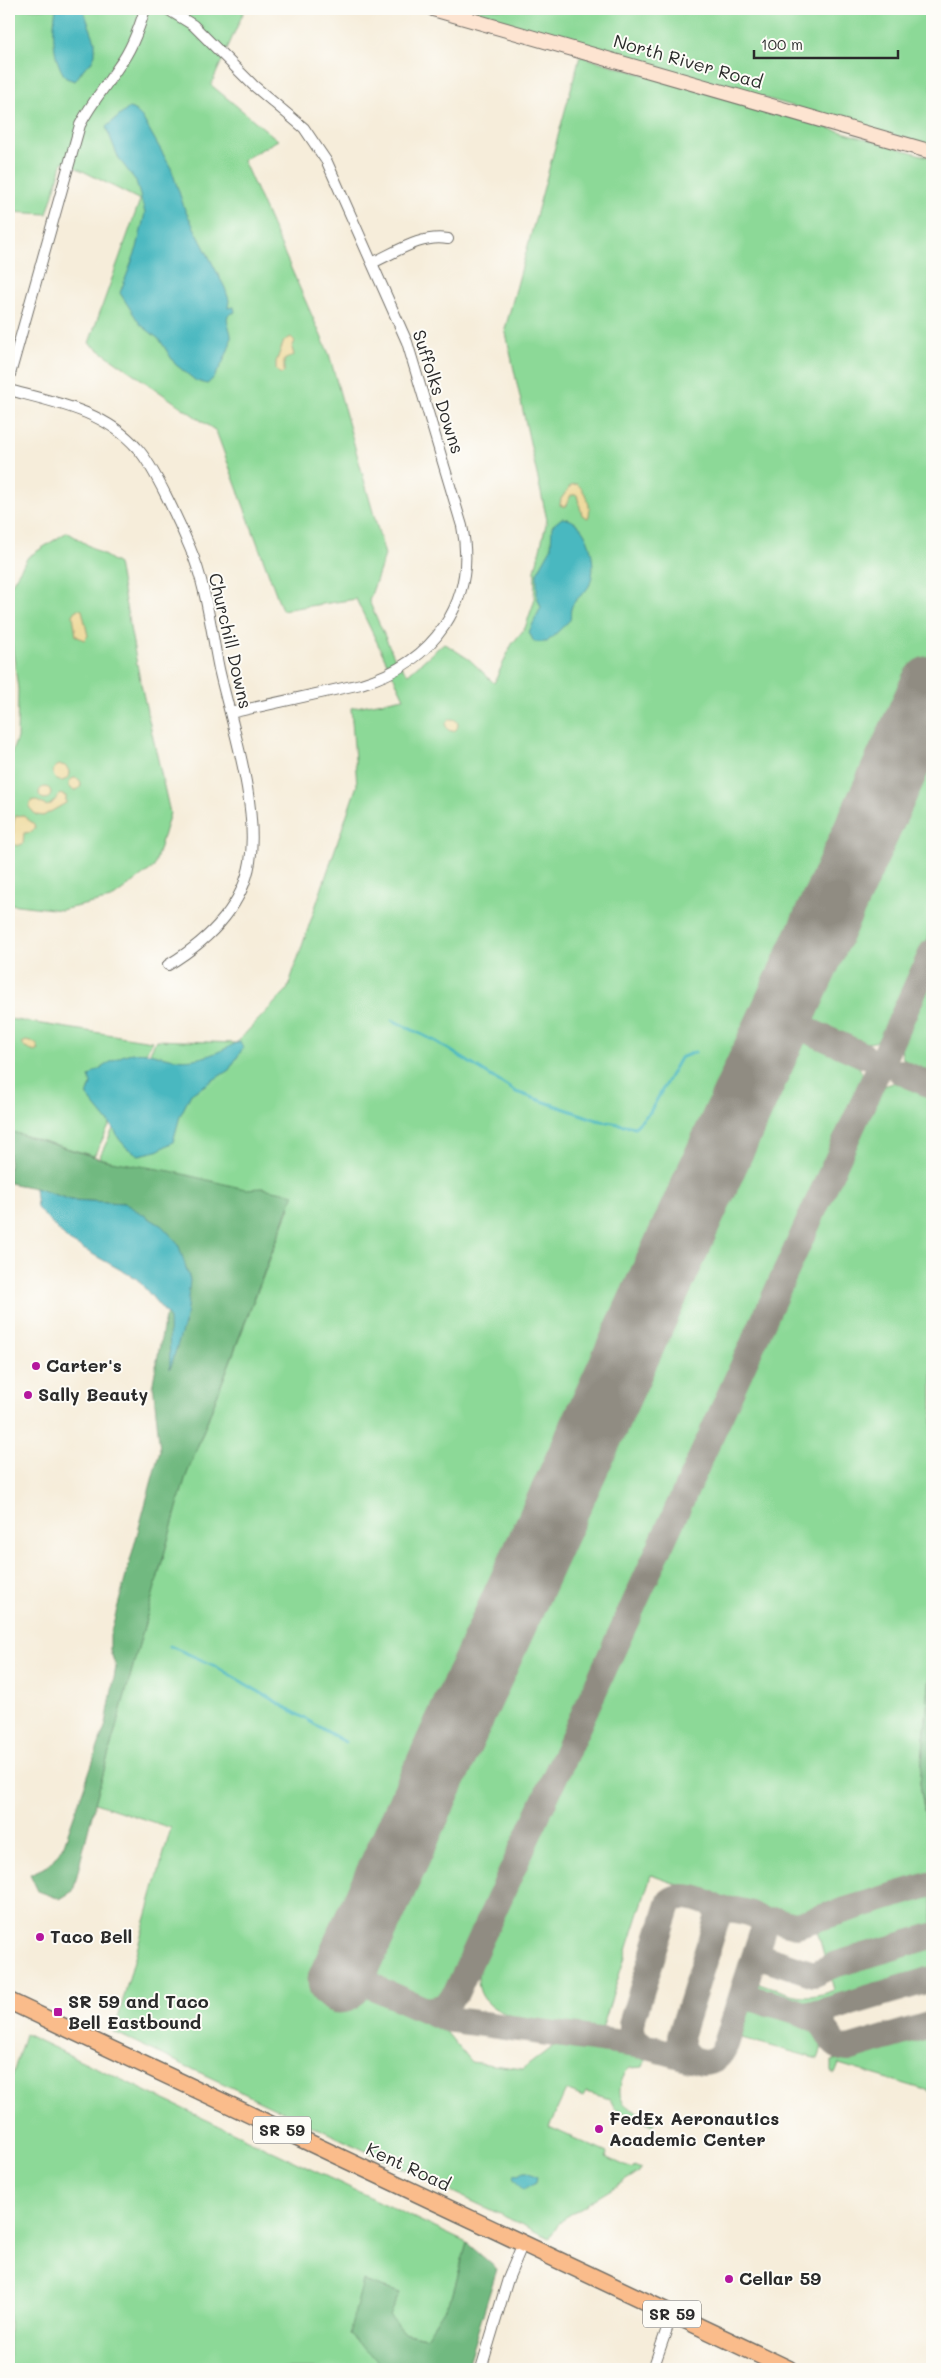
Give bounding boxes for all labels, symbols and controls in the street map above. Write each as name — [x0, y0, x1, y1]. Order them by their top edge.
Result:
street label: North River Road — [611, 28, 766, 94]
scale bar — [754, 28, 897, 60]
text: 100 m — [761, 34, 803, 54]
street label: Suffolks Downs — [408, 327, 470, 457]
street label: Churchill Downs — [204, 571, 258, 711]
place label: Carter's — [46, 1353, 122, 1377]
marker: Carter's — [30, 1360, 42, 1372]
place label: Sally Beauty — [38, 1382, 148, 1406]
marker: Sally Beauty — [22, 1389, 34, 1401]
place label: Taco Bell — [50, 1924, 132, 1948]
marker: Taco Bell — [34, 1931, 46, 1943]
place label: SR 59 and Taco Bell Eastbound — [68, 1989, 209, 2034]
marker: SR 59 and Taco Bell Eastbound — [52, 2006, 64, 2018]
place label: FedEx Aeronautics Academic Center — [609, 2106, 779, 2151]
road number: SR 59 — [253, 2116, 311, 2144]
marker: FedEx Aeronautics Academic Center — [593, 2123, 605, 2135]
street label: Kent Road — [362, 2136, 455, 2196]
place label: Cellar 59 — [739, 2266, 821, 2290]
marker: Cellar 59 — [723, 2273, 735, 2285]
road number: SR 59 — [643, 2300, 701, 2328]

